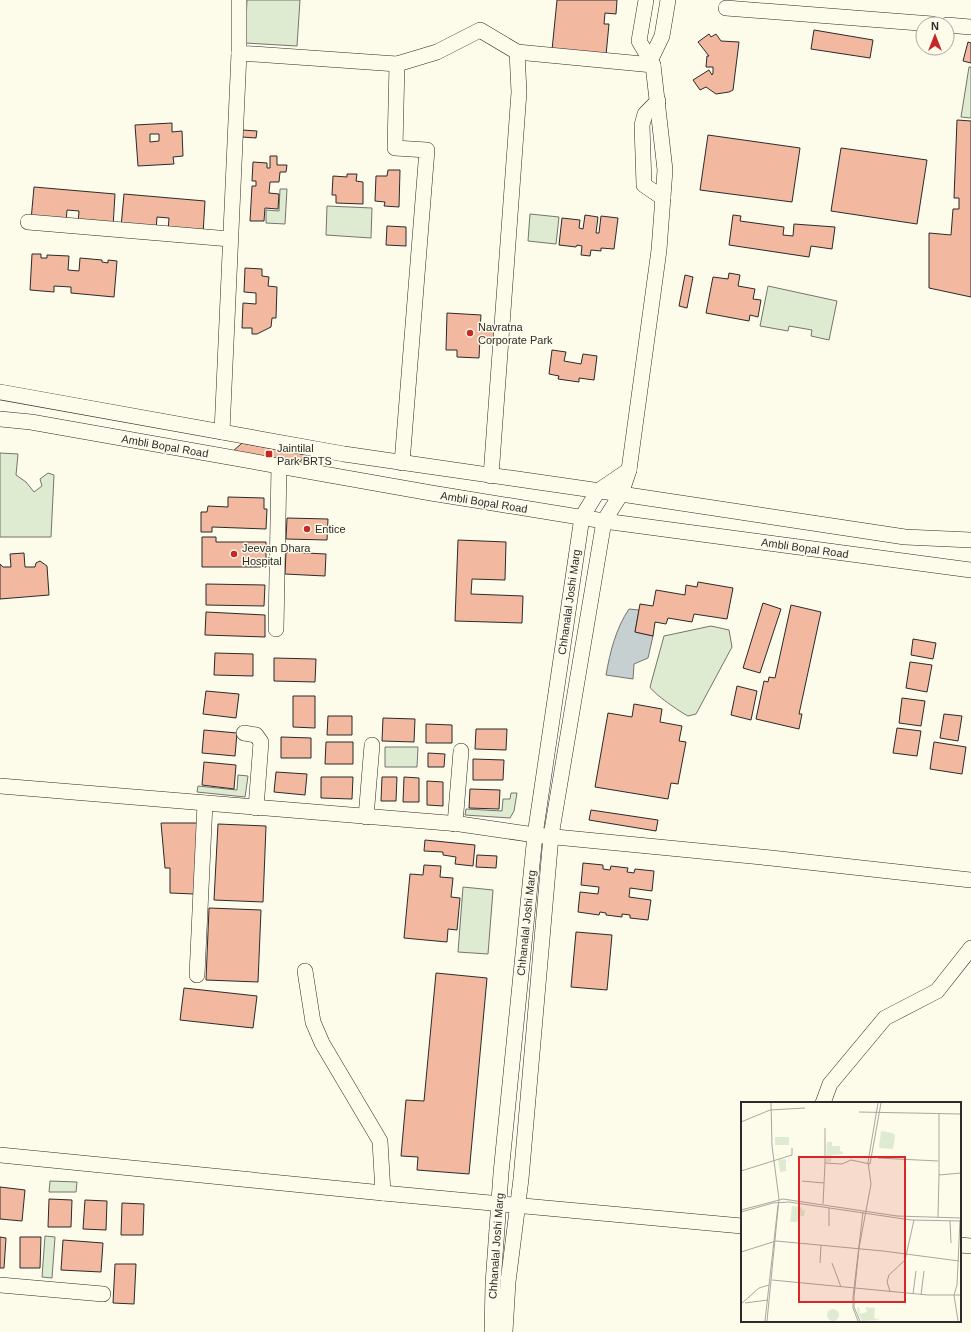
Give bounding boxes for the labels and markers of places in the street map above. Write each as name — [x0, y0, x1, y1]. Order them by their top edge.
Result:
place label: Navratna Corporate Park — [478, 321, 553, 346]
marker: Navratna Corporate Park — [465, 328, 475, 338]
place label: Jaintilal Park BRTS — [277, 442, 332, 467]
marker: Jaintilal Park BRTS — [264, 449, 274, 459]
place label: Entice — [315, 523, 346, 535]
marker: Entice — [302, 524, 312, 534]
place label: Jeevan Dhara Hospital — [242, 542, 311, 567]
marker: Jeevan Dhara Hospital — [229, 549, 239, 559]

